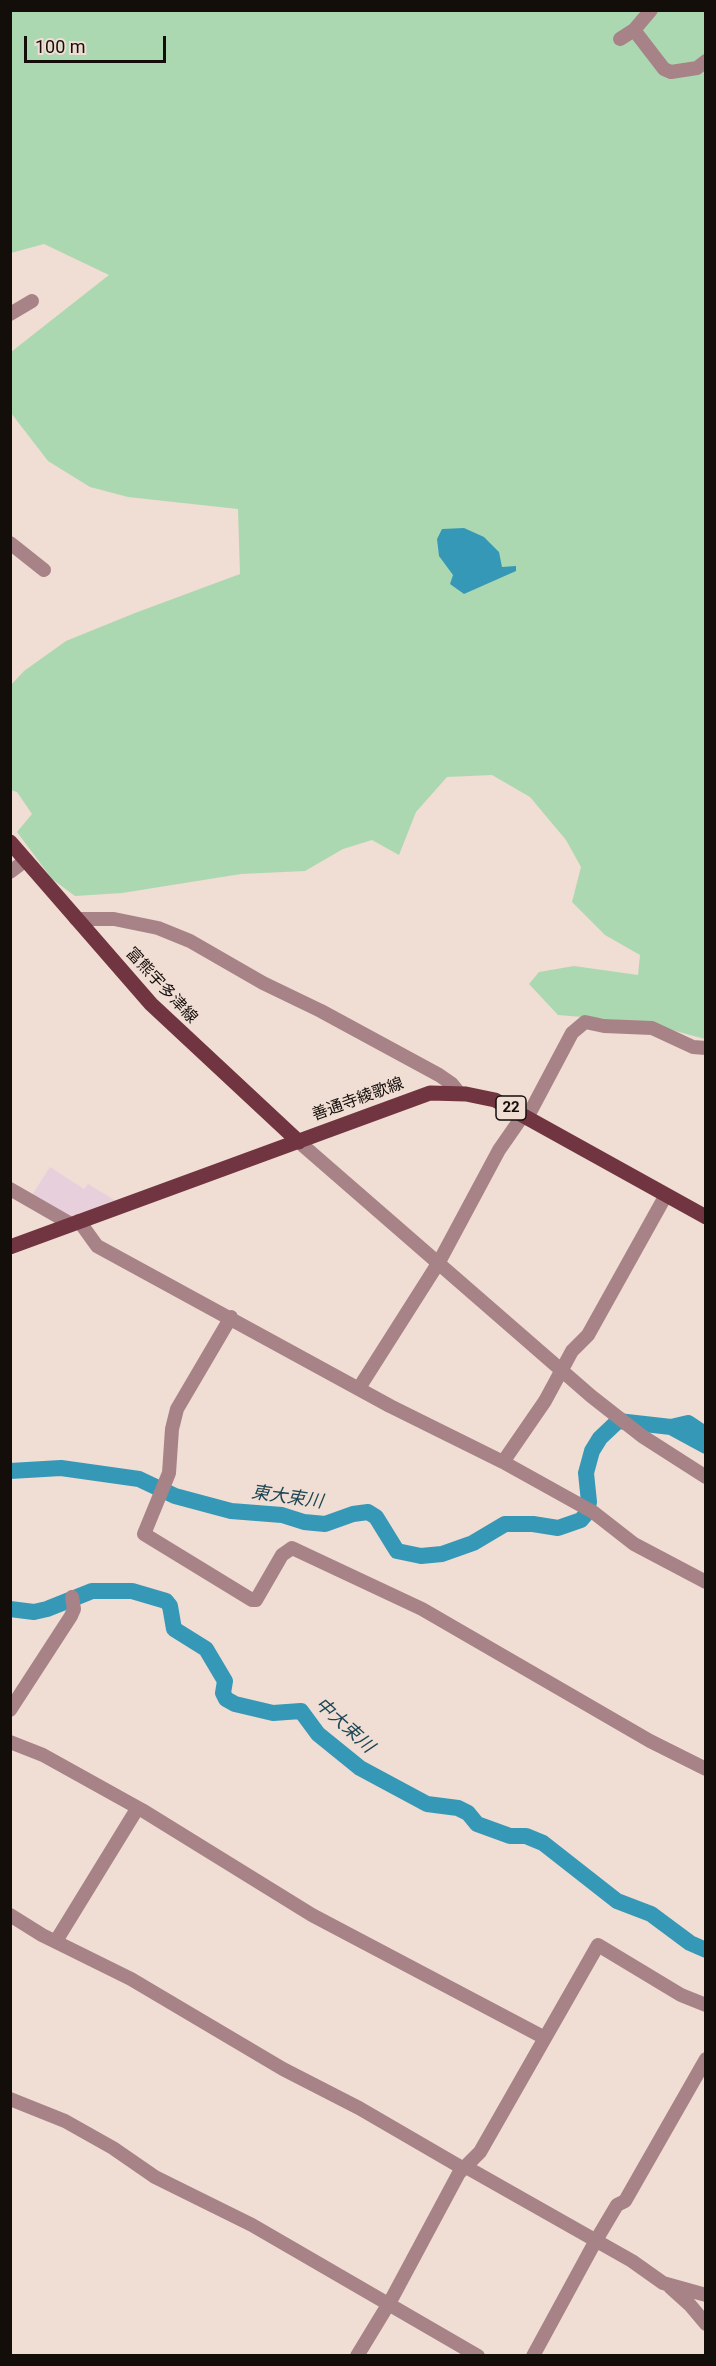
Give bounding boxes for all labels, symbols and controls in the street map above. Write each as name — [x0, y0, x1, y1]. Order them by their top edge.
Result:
scale bar — [27, 24, 170, 62]
text: 100 m — [35, 36, 86, 57]
street label: 富熊宇多津線 — [121, 944, 201, 1028]
street label: 善通寺綾歌線 — [310, 1075, 406, 1125]
road number: 22 — [496, 1096, 526, 1120]
water label: 東大束川 — [250, 1482, 324, 1514]
water label: 中大束川 — [310, 1694, 378, 1758]

